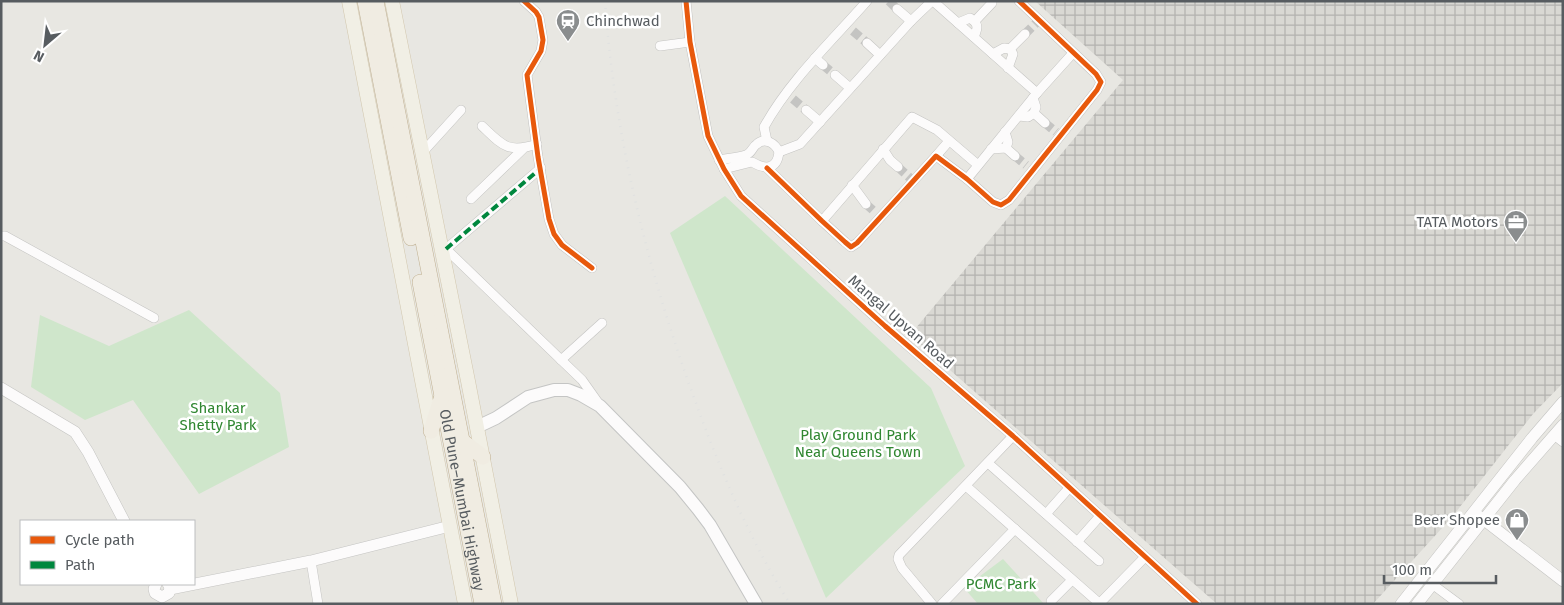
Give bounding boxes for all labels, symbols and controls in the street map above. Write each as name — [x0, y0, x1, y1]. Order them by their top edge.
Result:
station icon: Chinchwad — [555, 8, 581, 42]
place label: Chinchwad — [586, 12, 660, 30]
north arrow — [20, 20, 70, 70]
text: N — [31, 46, 47, 66]
office icon: TATA Motors — [1503, 209, 1529, 243]
place label: TATA Motors — [1417, 213, 1498, 231]
street label: Mangal Upvan Road — [845, 271, 957, 373]
park label: Shankar Shetty Park — [180, 399, 257, 434]
street label: Old Pune–Mumbai Highway — [436, 408, 488, 593]
park label: Play Ground Park Near Queens Town — [795, 426, 921, 461]
shop icon: Beer Shopee — [1504, 507, 1530, 541]
place label: Beer Shopee — [1414, 511, 1500, 529]
legend — [20, 520, 195, 585]
text: Cycle path — [65, 531, 135, 549]
scale bar — [1384, 552, 1496, 584]
text: Path — [65, 556, 95, 574]
text: 100 m — [1392, 561, 1432, 579]
park label: PCMC Park — [966, 575, 1037, 593]

